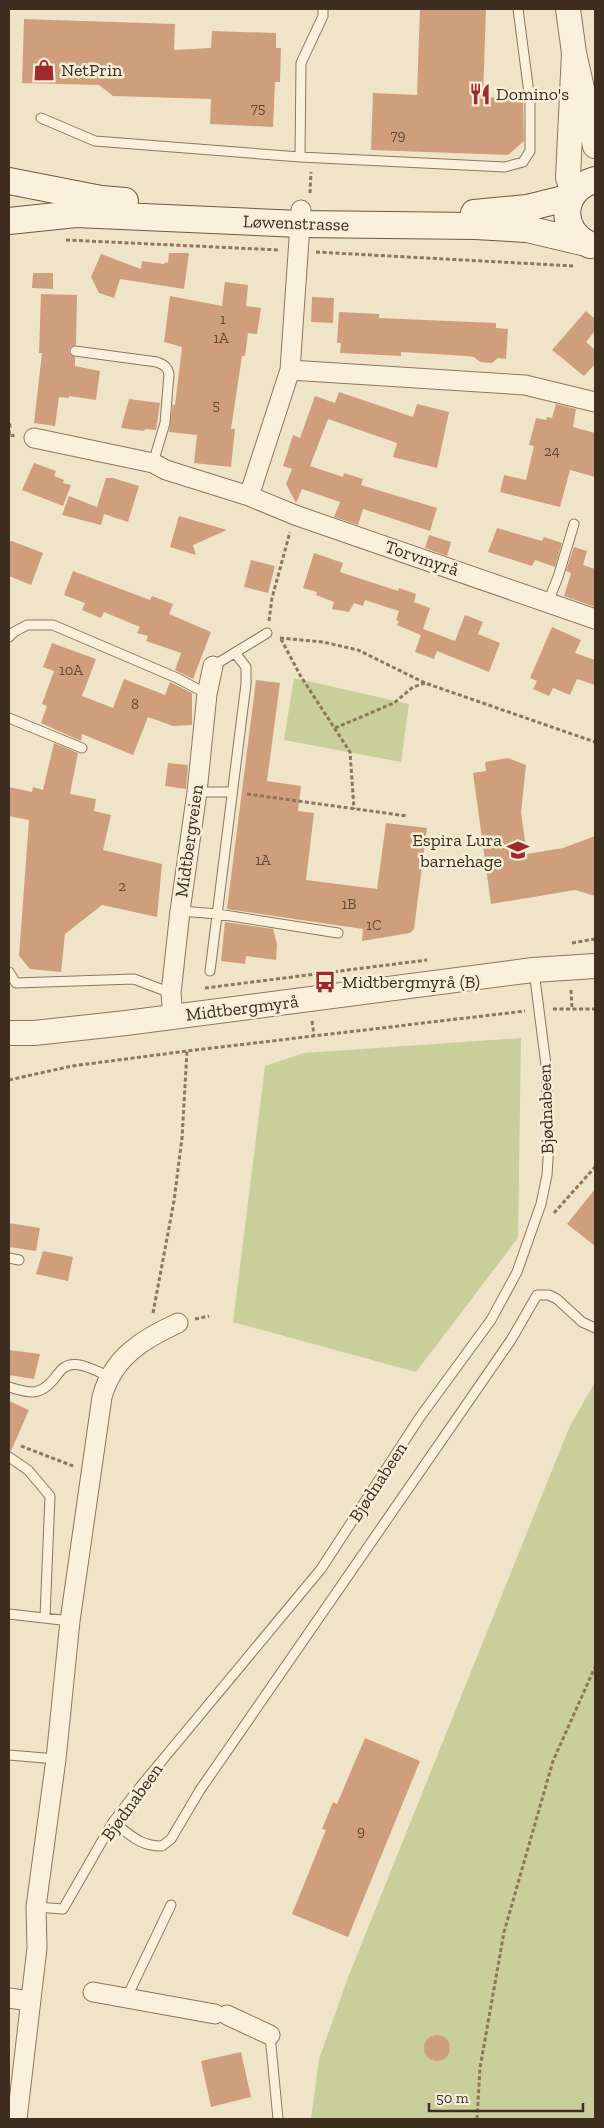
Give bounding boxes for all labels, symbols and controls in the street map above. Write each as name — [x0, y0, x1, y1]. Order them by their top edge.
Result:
shop icon: NetPrin — [31, 57, 57, 83]
place label: NetPrin — [61, 59, 123, 81]
restaurant icon: Domino's — [467, 81, 493, 107]
place label: Domino's — [496, 83, 569, 105]
house number: 75 — [251, 99, 266, 117]
house number: 79 — [390, 126, 406, 144]
street label: Løwenstrasse — [242, 210, 350, 236]
house number: 1 — [220, 310, 226, 328]
house number: 1A — [213, 329, 229, 347]
house number: 5 — [212, 396, 220, 414]
house number: 24 — [544, 442, 560, 460]
street label: Torvmyrå — [382, 535, 462, 581]
house number: 10A — [59, 661, 83, 679]
house number: 8 — [131, 695, 139, 713]
street label: Midtbergveien — [170, 782, 208, 899]
place label: Espira Lura barnehage — [412, 829, 502, 872]
school or university icon: Espira Lura barnehage — [505, 837, 531, 863]
house number: 1A — [255, 851, 271, 869]
house number: 2 — [118, 877, 126, 895]
house number: 1B — [342, 895, 356, 913]
house number: 1C — [366, 916, 382, 934]
bus stop icon: Midtbergmyrå (B) — [312, 969, 338, 995]
place label: Midtbergmyrå (B) — [342, 971, 480, 993]
street label: Midtbergmyrå — [184, 990, 300, 1026]
street label: Bjødnabeen — [533, 1063, 559, 1155]
street label: Bjødnabeen — [344, 1438, 412, 1526]
street label: Bjødnabeen — [97, 1758, 168, 1845]
house number: 9 — [357, 1822, 365, 1840]
scale bar — [429, 2080, 583, 2112]
text: 50 m — [436, 2089, 469, 2107]

